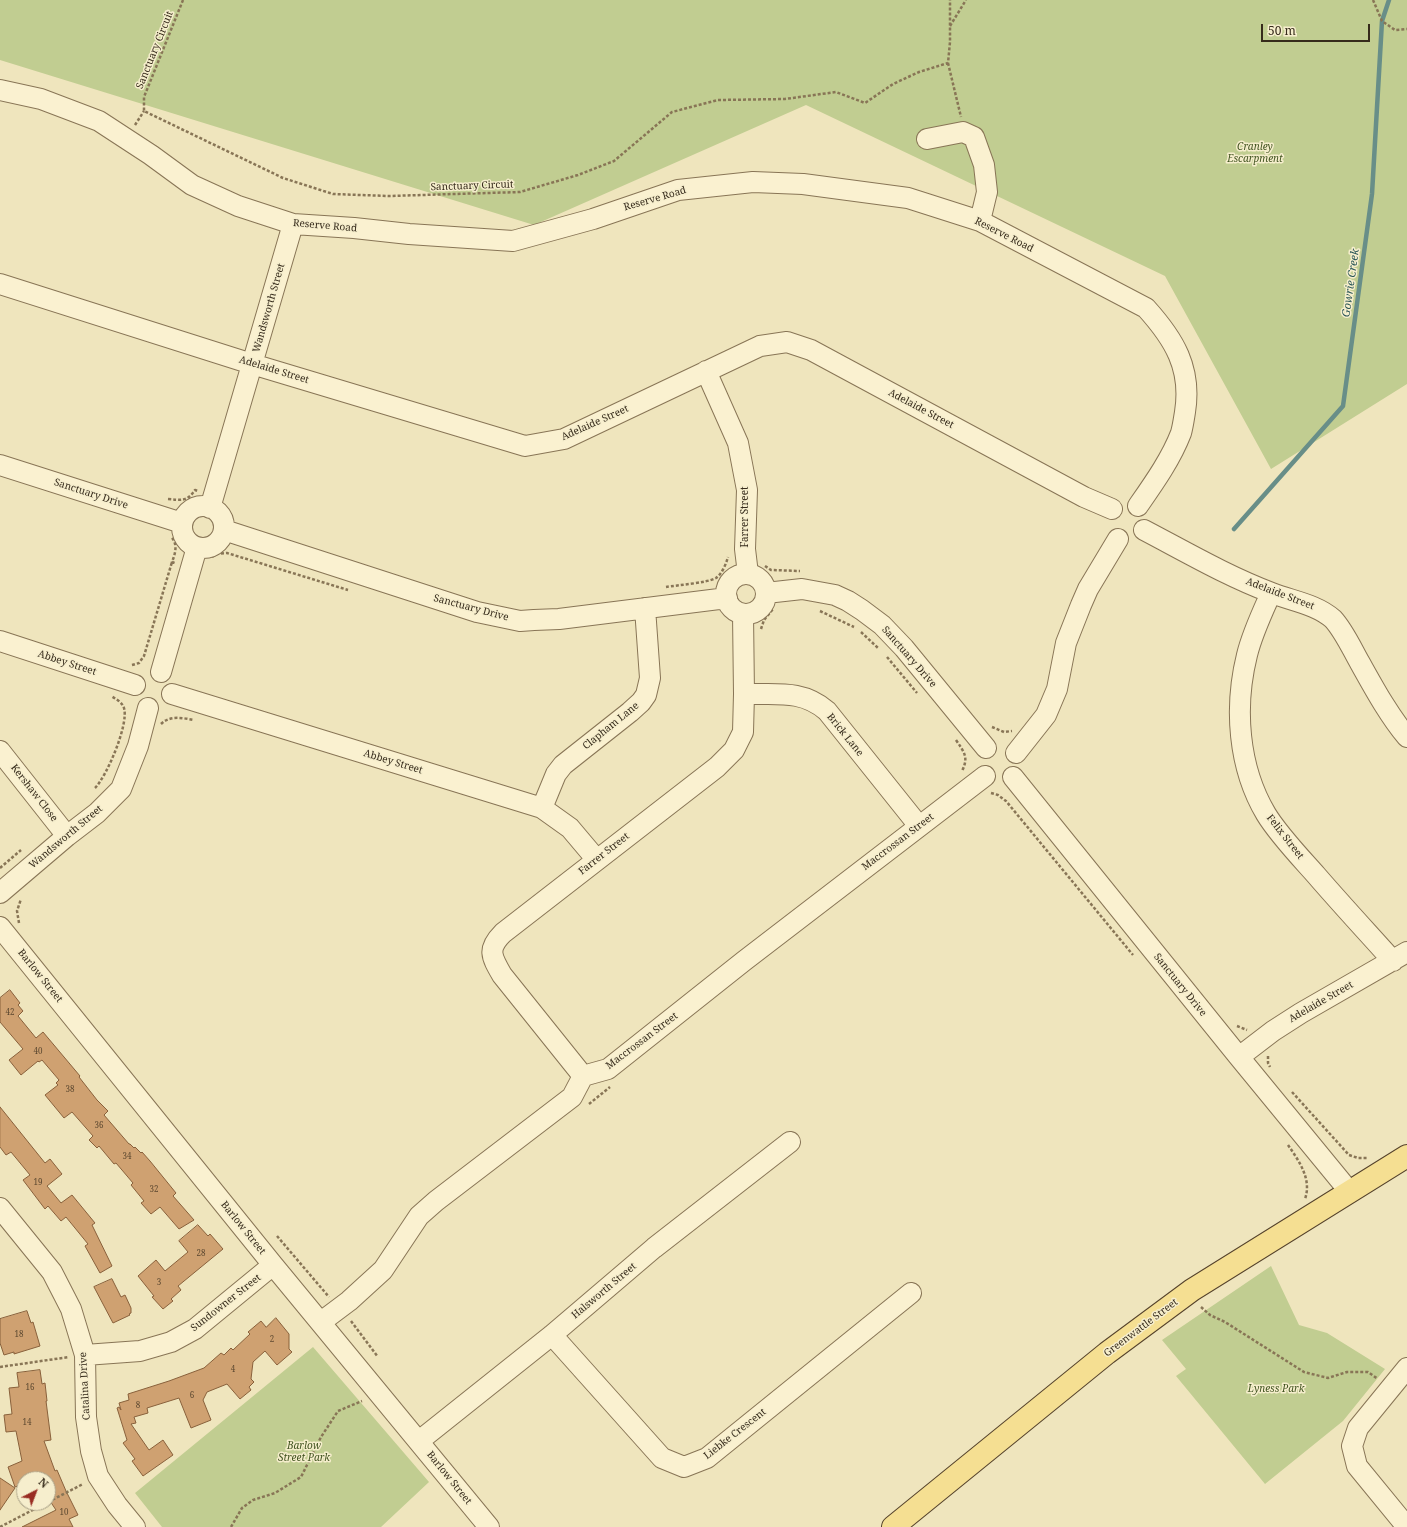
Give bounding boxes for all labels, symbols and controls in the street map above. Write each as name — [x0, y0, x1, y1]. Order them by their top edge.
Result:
street label: Sanctuary Circuit — [134, 9, 176, 91]
scale bar — [1263, 16, 1372, 42]
text: 50 m — [1268, 22, 1296, 39]
park label: Cranley Escarpment — [1227, 141, 1283, 164]
street label: Sanctuary Circuit — [430, 179, 514, 193]
street label: Reserve Road — [622, 184, 688, 214]
street label: Reserve Road — [973, 215, 1035, 255]
street label: Reserve Road — [292, 217, 358, 235]
water label: Gowrie Creek — [1340, 248, 1362, 318]
street label: Wandsworth Street — [251, 262, 287, 354]
street label: Adelaide Street — [238, 354, 310, 386]
street label: Adelaide Street — [886, 387, 956, 431]
street label: Adelaide Street — [560, 403, 630, 443]
street label: Sanctuary Drive — [52, 476, 130, 512]
street label: Farrer Street — [739, 486, 751, 548]
street label: Adelaide Street — [1244, 575, 1316, 613]
street label: Sanctuary Drive — [432, 592, 510, 624]
street label: Sanctuary Drive — [879, 624, 939, 690]
street label: Abbey Street — [36, 648, 98, 678]
street label: Clapham Lane — [581, 700, 641, 752]
street label: Brick Lane — [824, 711, 866, 759]
street label: Abbey Street — [362, 747, 424, 777]
street label: Kershaw Close — [8, 762, 60, 824]
street label: Wandsworth Street — [27, 803, 105, 871]
street label: Maccrossan Street — [860, 811, 936, 873]
street label: Felix Street — [1264, 812, 1306, 862]
street label: Farrer Street — [576, 830, 632, 878]
street label: Barlow Street — [15, 947, 65, 1005]
street label: Sanctuary Drive — [1151, 951, 1209, 1019]
street label: Adelaide Street — [1287, 979, 1355, 1025]
house number: 42 — [6, 1008, 14, 1018]
street label: Maccrossan Street — [604, 1010, 680, 1072]
house number: 40 — [34, 1047, 42, 1057]
house number: 38 — [66, 1085, 74, 1095]
house number: 36 — [95, 1121, 103, 1131]
house number: 34 — [123, 1152, 131, 1162]
house number: 19 — [34, 1178, 42, 1188]
house number: 32 — [150, 1185, 158, 1195]
street label: Barlow Street — [218, 1199, 268, 1257]
house number: 28 — [197, 1249, 205, 1259]
street label: Halsworth Street — [569, 1260, 639, 1322]
street label: Sundowner Street — [189, 1272, 263, 1334]
house number: 3 — [157, 1278, 161, 1288]
street label: Greenwattle Street — [1102, 1296, 1180, 1360]
house number: 18 — [15, 1330, 23, 1340]
house number: 2 — [270, 1335, 274, 1345]
street label: Catalina Drive — [77, 1352, 93, 1420]
house number: 4 — [231, 1365, 235, 1375]
house number: 16 — [26, 1383, 34, 1393]
park label: Lyness Park — [1248, 1383, 1304, 1395]
house number: 6 — [190, 1391, 194, 1401]
house number: 8 — [136, 1401, 140, 1411]
street label: Liebke Crescent — [702, 1406, 768, 1462]
house number: 14 — [23, 1418, 31, 1428]
park label: Barlow Street Park — [278, 1440, 330, 1464]
street label: Barlow Street — [424, 1449, 474, 1507]
north arrow — [16, 1471, 56, 1511]
text: N — [35, 1474, 52, 1491]
house number: 10 — [60, 1508, 68, 1518]

